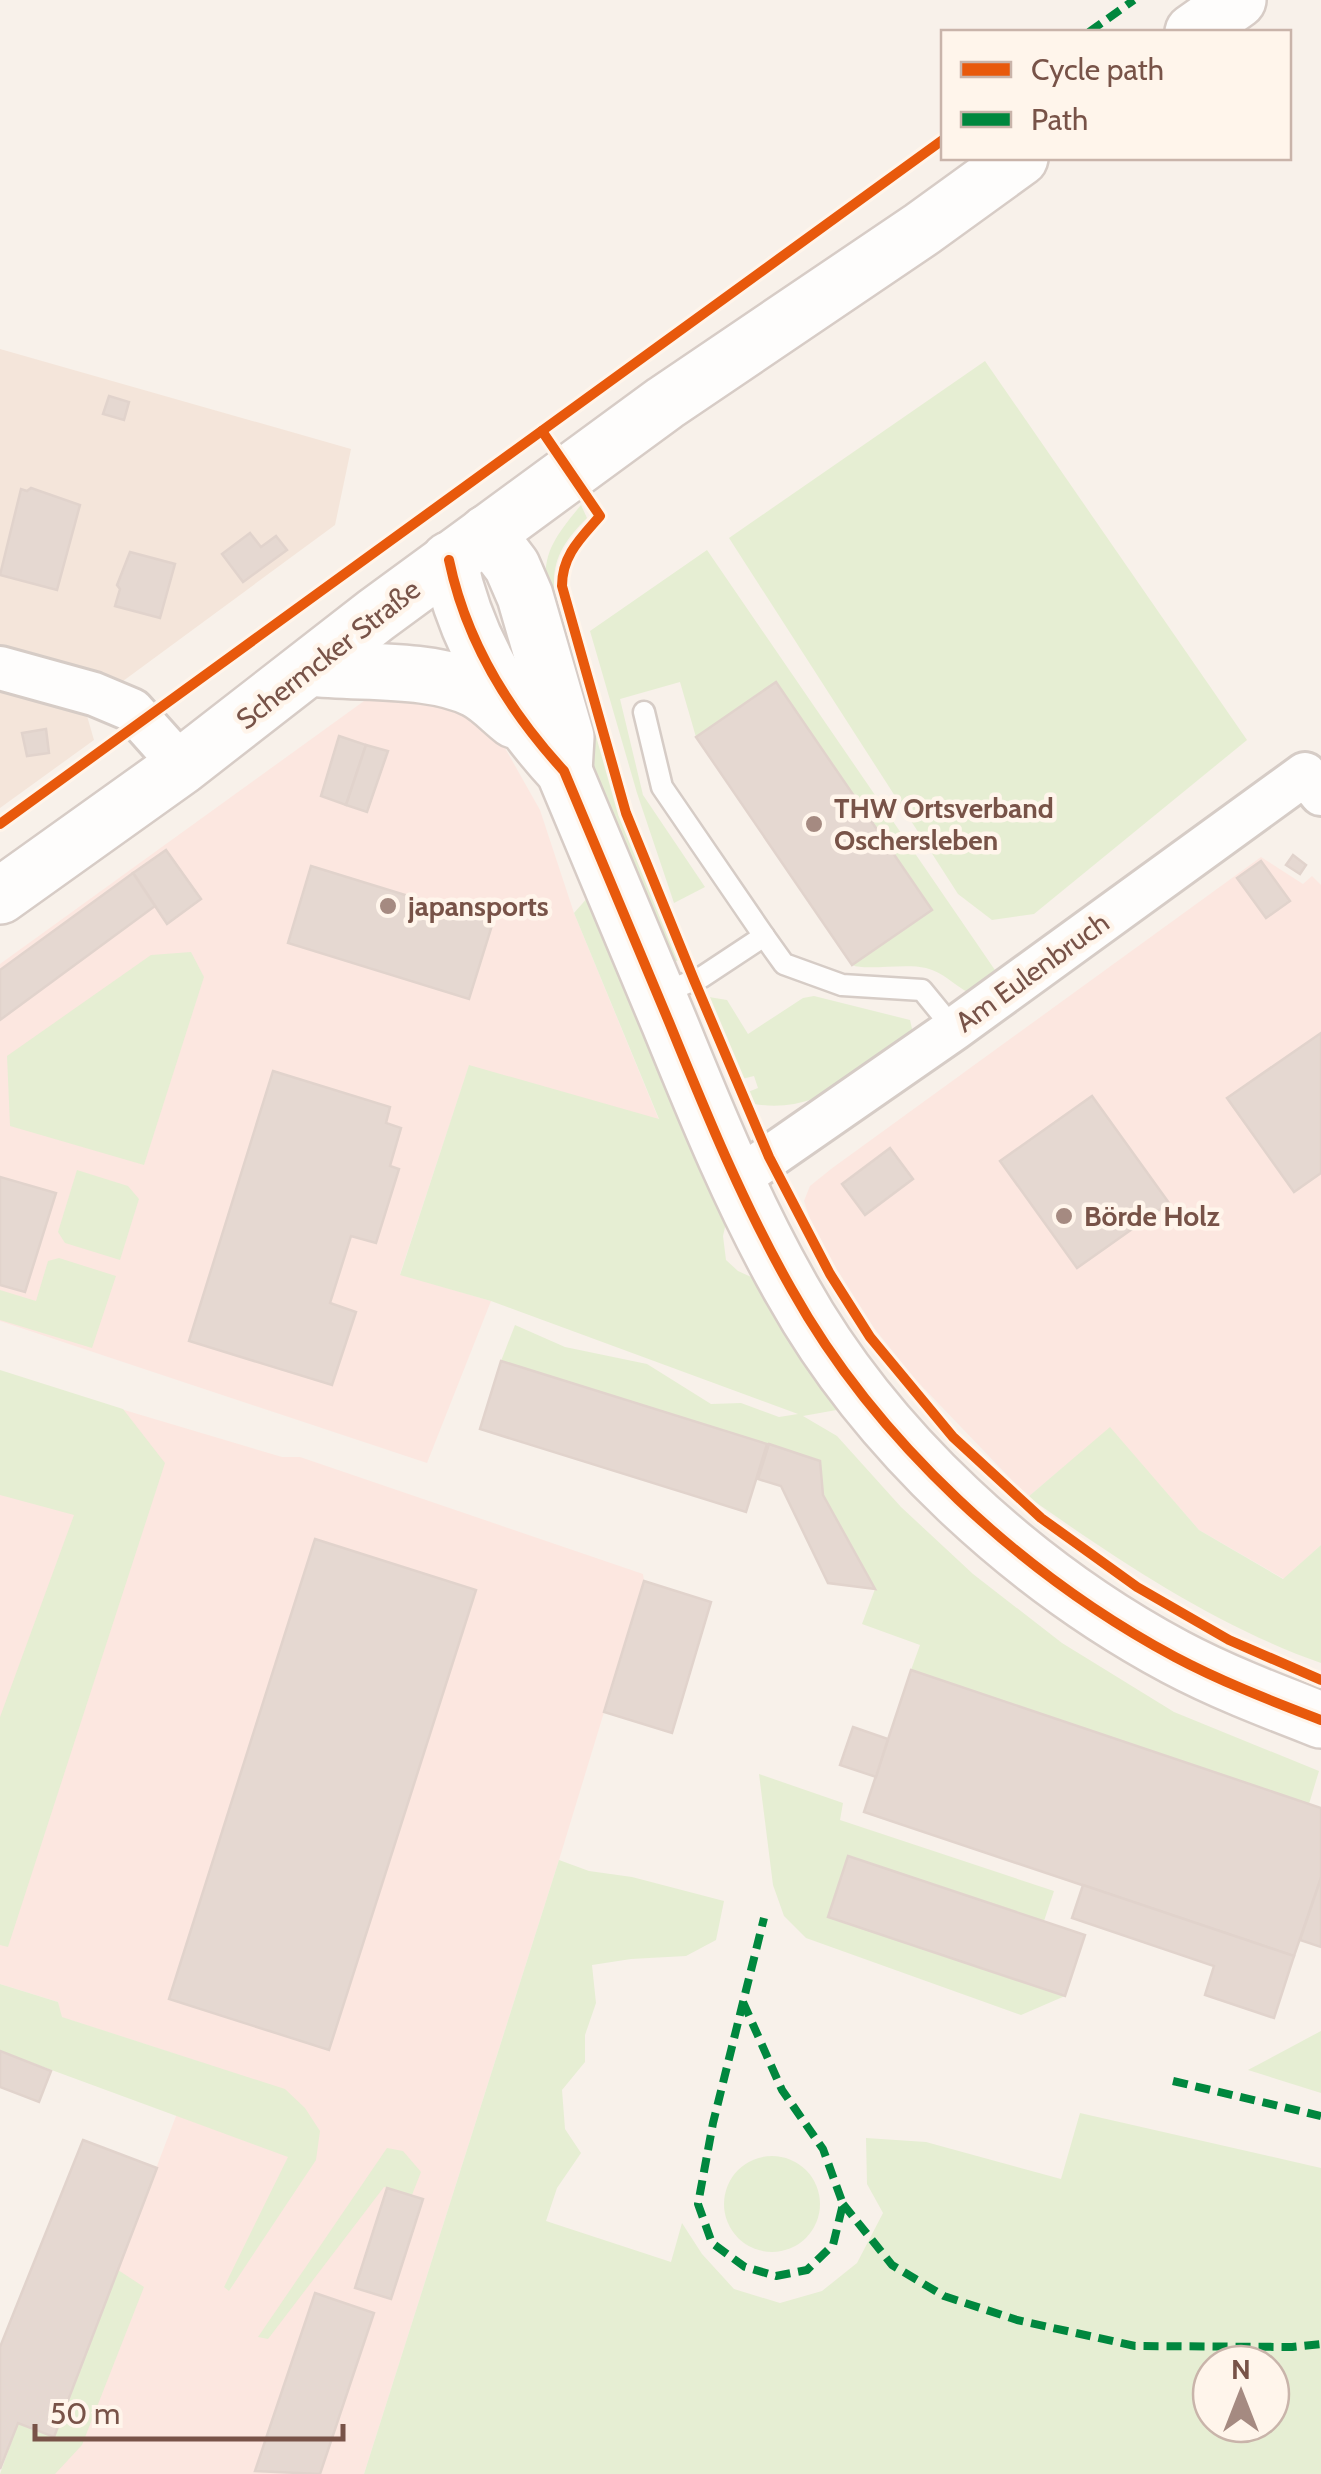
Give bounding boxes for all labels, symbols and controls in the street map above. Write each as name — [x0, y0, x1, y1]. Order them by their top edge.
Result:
legend — [941, 30, 1291, 160]
text: Cycle path — [1031, 51, 1164, 88]
text: Path — [1031, 101, 1088, 138]
street label: Schermcker Straße — [229, 572, 427, 736]
place label: THW Ortsverband Oschersleben — [834, 791, 1054, 857]
marker: THW Ortsverband Oschersleben — [803, 813, 825, 835]
place label: japansports — [407, 889, 549, 923]
marker: japansports — [377, 895, 399, 917]
street label: Am Eulenbruch — [949, 905, 1115, 1039]
place label: Börde Holz — [1084, 1199, 1220, 1233]
marker: Börde Holz — [1053, 1205, 1075, 1227]
north arrow — [1191, 2344, 1291, 2444]
text: N — [1231, 2352, 1251, 2386]
scale bar — [35, 2379, 342, 2441]
text: 50 m — [50, 2395, 120, 2432]

